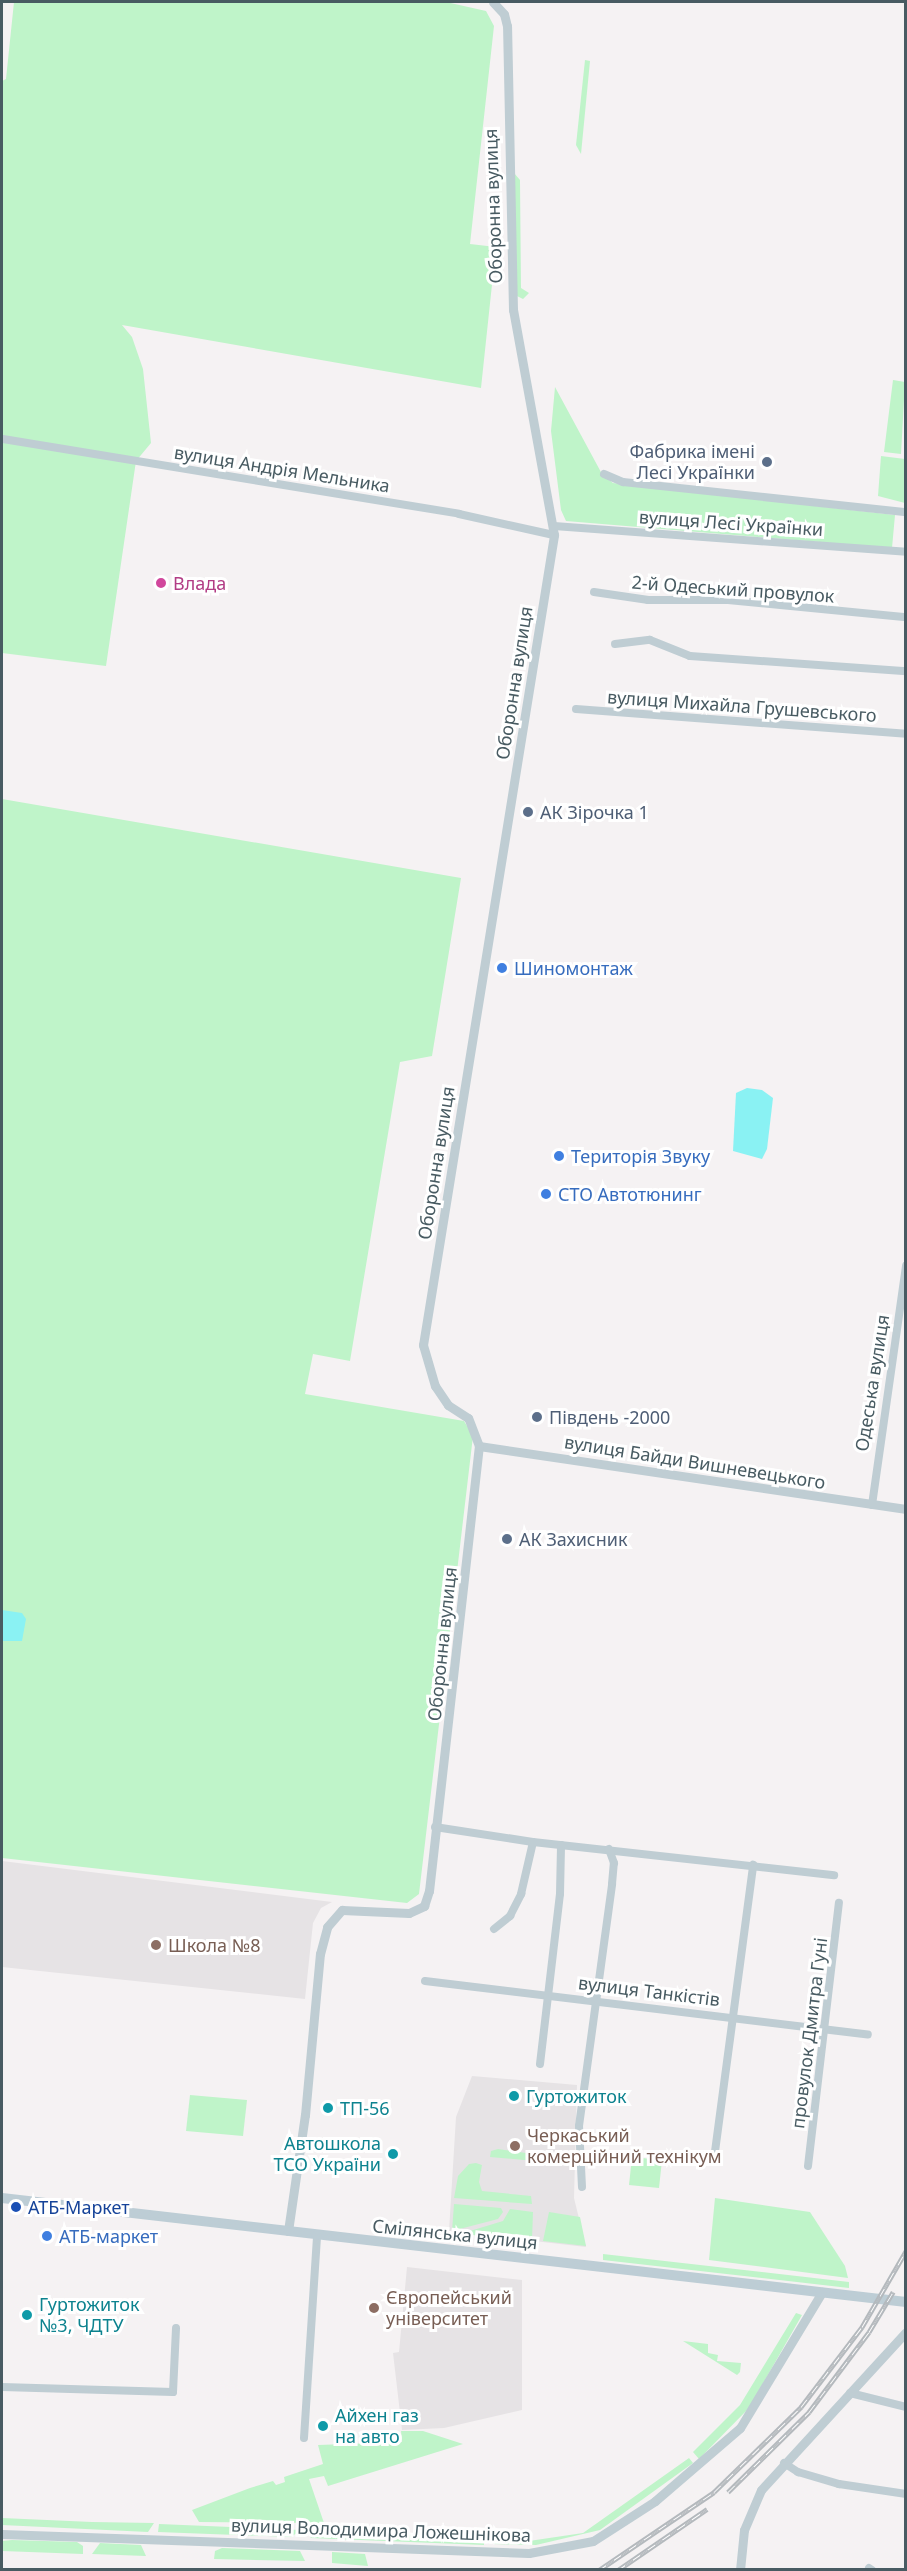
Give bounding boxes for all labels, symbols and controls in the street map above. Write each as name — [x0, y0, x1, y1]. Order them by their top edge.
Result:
street label: Оборонна вулиця — [480, 128, 506, 284]
street label: вулиця Андрія Мельника — [173, 441, 391, 497]
place label: Фабрика імені Лесі Українки — [629, 441, 755, 484]
marker: Фабрика імені Лесі Українки — [760, 455, 774, 469]
street label: вулиця Лесі Українки — [638, 506, 824, 540]
street label: 2-й Одеський провулок — [631, 571, 835, 607]
place label: Влада — [173, 572, 226, 594]
marker: Влада — [154, 576, 168, 590]
street label: Оборонна вулиця — [491, 605, 537, 761]
street label: вулиця Михайла Грушевського — [606, 686, 878, 726]
place label: АК Зірочка 1 — [540, 801, 649, 823]
marker: АК Зірочка 1 — [521, 805, 535, 819]
place label: Шиномонтаж — [514, 957, 633, 979]
marker: Шиномонтаж — [495, 961, 509, 975]
street label: Оборонна вулиця — [413, 1085, 459, 1241]
place label: Територія Звуку — [571, 1145, 710, 1167]
marker: Територія Звуку — [552, 1149, 566, 1163]
place label: СТО Автотюнинг — [558, 1183, 702, 1205]
marker: СТО Автотюнинг — [539, 1187, 553, 1201]
street label: Одеська вулиця — [851, 1313, 893, 1453]
place label: Південь -2000 — [549, 1406, 670, 1428]
marker: Південь -2000 — [530, 1410, 544, 1424]
street label: вулиця Байди Вишневецького — [563, 1431, 827, 1493]
place label: АК Захисник — [519, 1528, 627, 1550]
marker: АК Захисник — [500, 1532, 514, 1546]
street label: Оборонна вулиця — [423, 1566, 461, 1722]
place label: Школа №8 — [168, 1934, 260, 1956]
street label: провулок Дмитра Гуні — [787, 1936, 831, 2130]
marker: Школа №8 — [149, 1938, 163, 1952]
street label: вулиця Танкістів — [577, 1972, 721, 2010]
place label: Гуртожиток — [526, 2085, 627, 2107]
marker: Гуртожиток — [507, 2089, 521, 2103]
place label: ТП-56 — [340, 2097, 390, 2119]
marker: ТП-56 — [321, 2101, 335, 2115]
place label: Черкаський комерційний технікум — [527, 2125, 722, 2168]
place label: Автошкола ТСО України — [274, 2133, 381, 2176]
marker: Черкаський комерційний технікум — [508, 2139, 522, 2153]
marker: Автошкола ТСО України — [386, 2147, 400, 2161]
place label: АТБ-Маркет — [28, 2196, 130, 2218]
marker: АТБ-Маркет — [9, 2200, 23, 2214]
street label: Смілянська вулиця — [371, 2215, 539, 2253]
place label: АТБ-маркет — [59, 2225, 158, 2247]
marker: АТБ-маркет — [40, 2229, 54, 2243]
place label: Європейський університет — [386, 2287, 512, 2330]
place label: Гуртожиток №3, ЧДТУ — [39, 2294, 140, 2336]
marker: Європейський університет — [367, 2301, 381, 2315]
marker: Гуртожиток №3, ЧДТУ — [20, 2308, 34, 2322]
place label: Айхен газ на авто — [335, 2405, 419, 2448]
marker: Айхен газ на авто — [316, 2419, 330, 2433]
street label: вулиця Володимира Ложешнікова — [231, 2514, 531, 2546]

